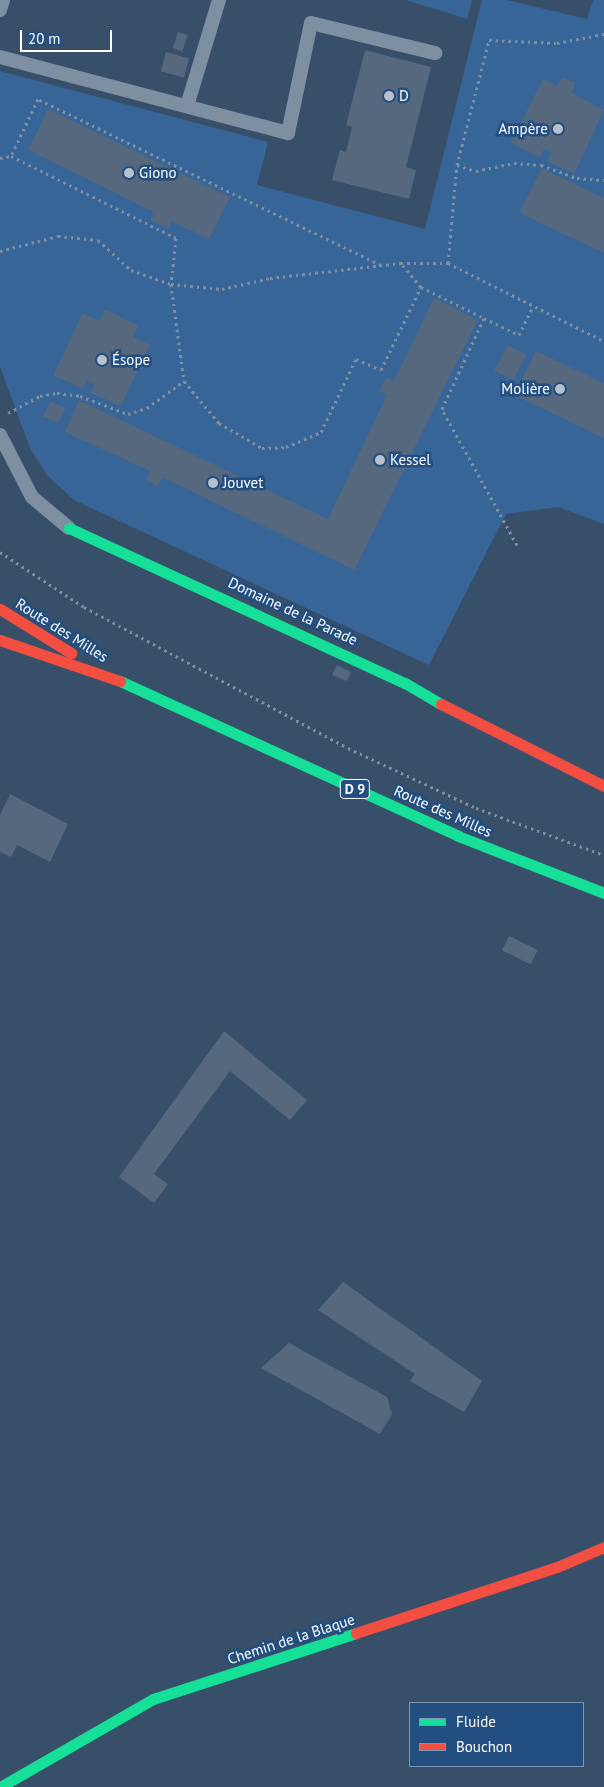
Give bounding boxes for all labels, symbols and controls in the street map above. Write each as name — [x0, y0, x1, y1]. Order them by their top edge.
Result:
scale bar — [22, 20, 115, 52]
text: 20 m — [28, 29, 61, 48]
place label: D — [399, 87, 409, 105]
marker: D — [383, 90, 395, 102]
place label: Ampère — [499, 120, 548, 138]
marker: Ampère — [552, 123, 564, 135]
place label: Giono — [139, 164, 176, 182]
marker: Giono — [123, 167, 135, 179]
place label: Ésope — [112, 351, 150, 369]
marker: Ésope — [96, 354, 108, 366]
place label: Molière — [501, 380, 550, 398]
marker: Molière — [554, 383, 566, 395]
place label: Kessel — [390, 451, 431, 469]
marker: Kessel — [374, 454, 386, 466]
place label: Jouvet — [223, 474, 263, 492]
marker: Jouvet — [207, 477, 219, 489]
street label: Domaine de la Parade — [226, 573, 360, 649]
street label: Route des Milles — [13, 594, 111, 666]
road number: D 9 — [339, 778, 371, 801]
street label: Route des Milles — [391, 781, 495, 841]
street label: Chemin de la Blaque — [225, 1610, 357, 1668]
legend — [409, 1702, 584, 1767]
text: Fluide — [456, 1712, 496, 1731]
text: Bouchon — [456, 1737, 512, 1756]

